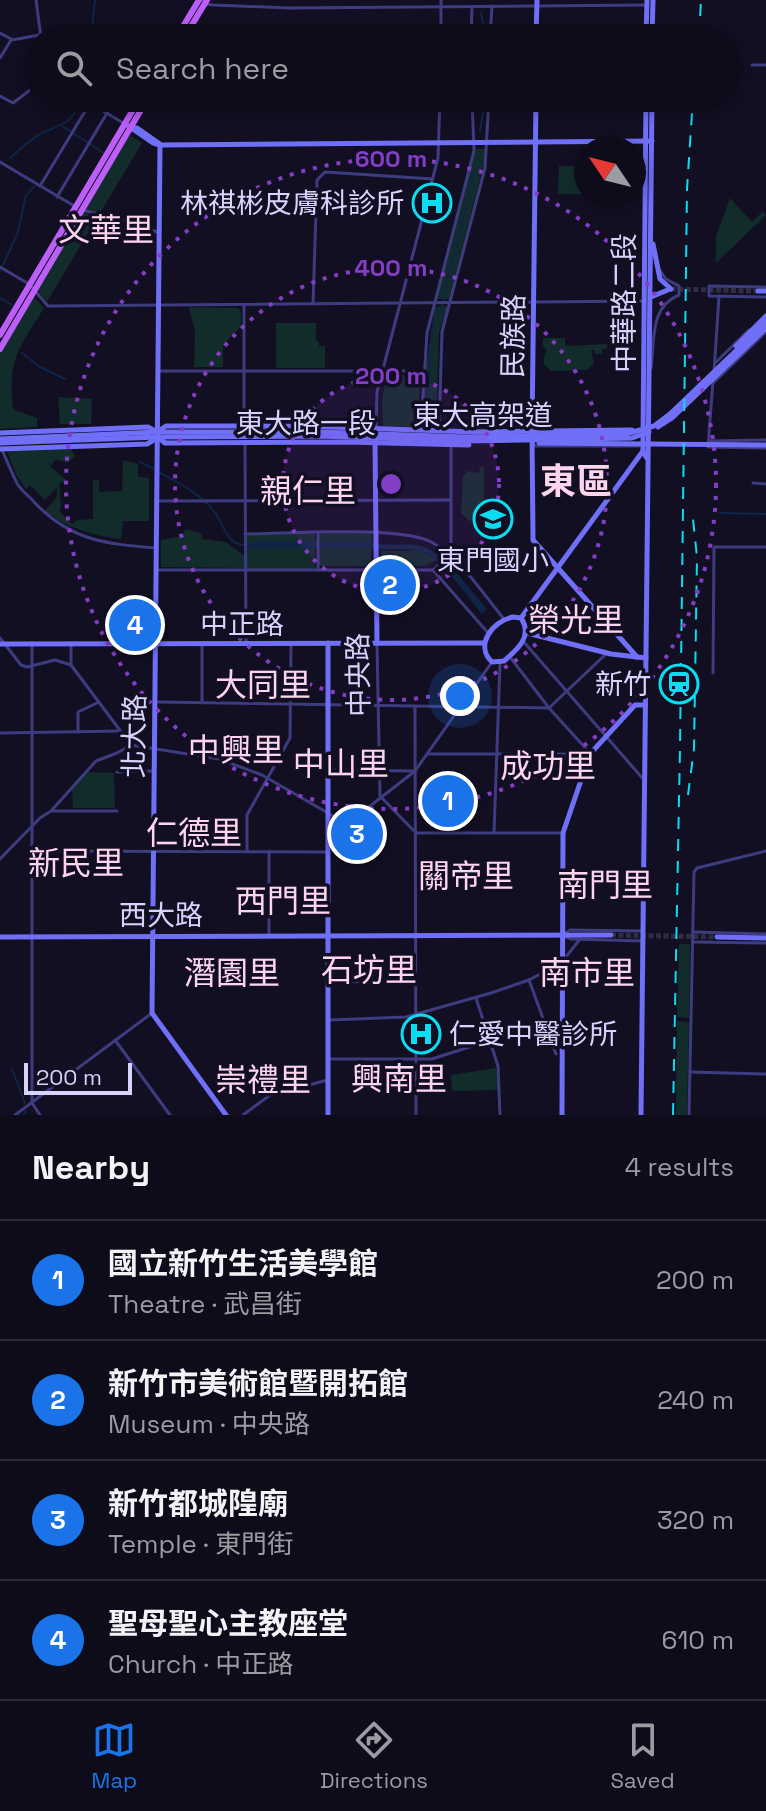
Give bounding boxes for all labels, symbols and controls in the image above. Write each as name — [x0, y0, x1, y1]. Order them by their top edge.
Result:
search box — [24, 24, 742, 112]
icon: search — [52, 46, 96, 90]
text: Search here — [116, 49, 289, 88]
north arrow — [574, 136, 646, 208]
text: 600 m — [355, 143, 427, 174]
hospital icon: 林祺彬皮膚科診所 — [411, 182, 453, 224]
place label: 林祺彬皮膚科診所 — [180, 185, 404, 221]
district label: 文華里 — [58, 210, 154, 250]
street label: 中華路二段 — [606, 233, 642, 373]
text: 400 m — [355, 252, 427, 283]
street label: 民族路 — [494, 294, 532, 378]
text: 200 m — [355, 360, 427, 391]
street label: 東大高架道 — [413, 397, 553, 433]
street label: 東大路一段 — [236, 405, 376, 441]
district label: 東區 — [540, 459, 612, 505]
centre of rings — [377, 470, 405, 498]
district label: 親仁里 — [260, 471, 356, 511]
school or university icon: 東門國小 — [472, 498, 514, 540]
place label: 東門國小 — [437, 542, 549, 578]
pin: 2 — [364, 555, 416, 615]
pin: 4 — [109, 595, 161, 655]
district label: 榮光里 — [528, 600, 624, 640]
street label: 中正路 — [200, 606, 284, 642]
street label: 中央路 — [339, 633, 377, 717]
station icon: 新竹 — [658, 663, 700, 705]
district label: 大同里 — [215, 665, 311, 705]
place label: 新竹 — [595, 666, 651, 702]
your location — [440, 676, 480, 716]
street label: 北大路 — [115, 694, 153, 778]
district label: 中興里 — [188, 730, 284, 770]
district label: 中山里 — [293, 744, 389, 784]
district label: 成功里 — [500, 746, 596, 786]
pin: 1 — [422, 771, 474, 831]
pin: 3 — [331, 804, 383, 864]
district label: 仁德里 — [146, 813, 242, 853]
district label: 新民里 — [28, 843, 124, 883]
district label: 關帝里 — [418, 856, 514, 896]
district label: 南門里 — [557, 865, 653, 905]
district label: 西門里 — [235, 881, 331, 921]
street label: 西大路 — [119, 897, 203, 933]
district label: 石坊里 — [321, 950, 417, 990]
district label: 潛園里 — [184, 953, 280, 993]
district label: 南市里 — [539, 953, 635, 993]
hospital icon: 仁愛中醫診所 — [400, 1013, 442, 1055]
place label: 仁愛中醫診所 — [449, 1016, 617, 1052]
scale bar — [24, 1059, 132, 1095]
district label: 興南里 — [351, 1059, 447, 1099]
district label: 崇禮里 — [215, 1060, 311, 1100]
text: 200 m — [36, 1063, 102, 1091]
text: Nearby — [32, 1146, 150, 1189]
text: 4 results — [625, 1150, 734, 1184]
text: 國立新竹生活美學館 — [108, 1244, 378, 1283]
text: 1 — [52, 1263, 64, 1297]
text: 200 m — [656, 1263, 734, 1297]
text: Theatre · 武昌街 — [108, 1287, 302, 1321]
text: 新竹市美術館暨開拓館 — [108, 1364, 408, 1403]
text: 2 — [50, 1383, 66, 1417]
text: 240 m — [657, 1383, 734, 1417]
text: Museum · 中央路 — [108, 1407, 310, 1441]
text: 新竹都城隍廟 — [108, 1484, 288, 1523]
text: 3 — [50, 1503, 66, 1537]
text: 320 m — [657, 1503, 734, 1537]
text: Temple · 東門街 — [108, 1527, 293, 1561]
text: 聖母聖心主教座堂 — [108, 1604, 348, 1643]
text: 4 — [50, 1623, 66, 1657]
text: 610 m — [662, 1623, 734, 1657]
text: Church · 中正路 — [108, 1647, 293, 1681]
tab: Map — [91, 1718, 137, 1794]
tab: Directions — [320, 1718, 428, 1794]
tab: Saved — [610, 1718, 675, 1794]

